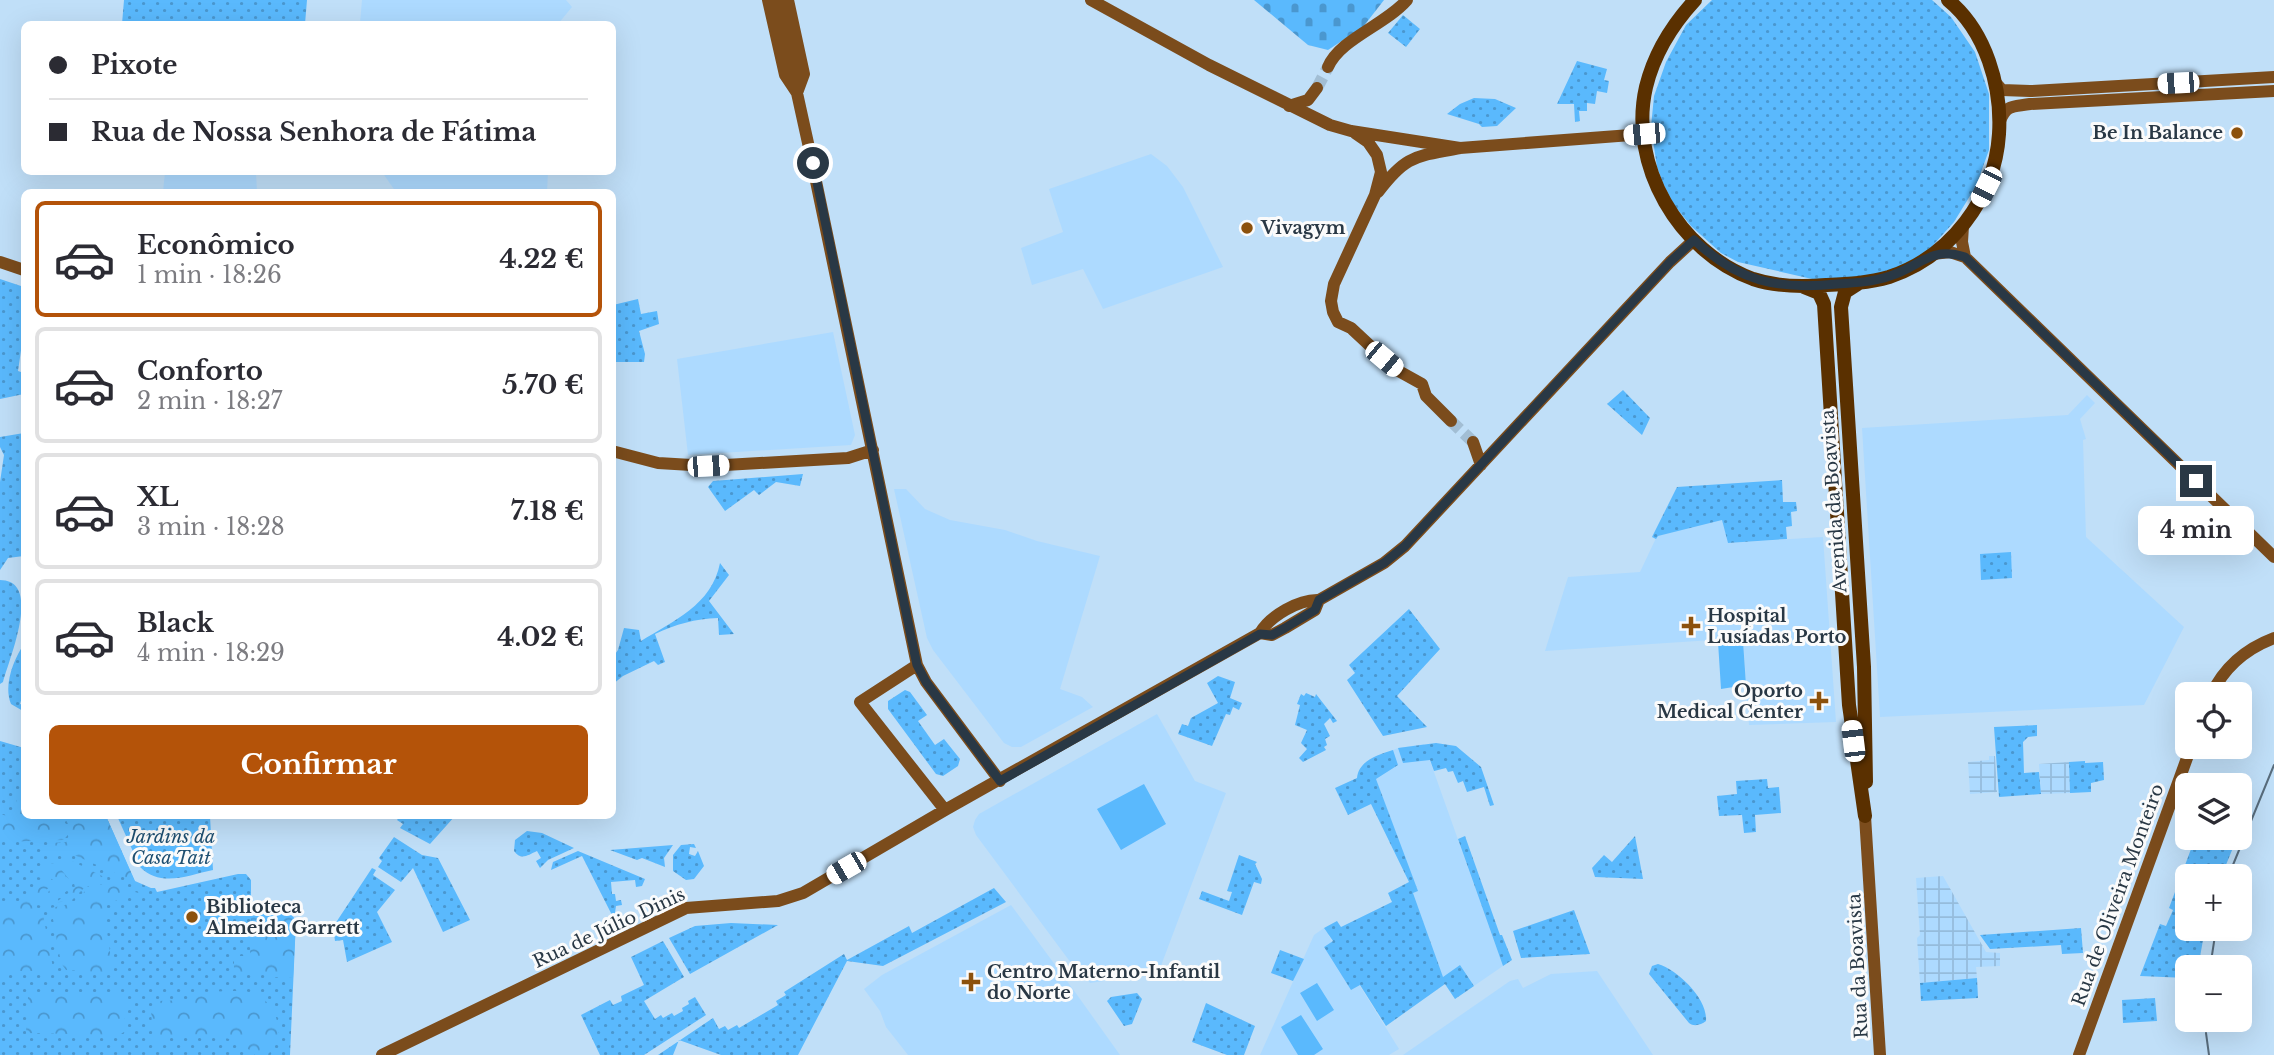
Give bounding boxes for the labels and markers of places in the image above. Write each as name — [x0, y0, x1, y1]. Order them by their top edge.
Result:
place label: Be In Balance — [2093, 122, 2223, 144]
marker: Be In Balance — [2229, 125, 2245, 141]
place label: Vivagym — [1260, 217, 1345, 239]
marker: Vivagym — [1239, 220, 1255, 236]
place label: Hospital Lusíadas Porto — [1707, 605, 1847, 648]
marker: Hospital Lusíadas Porto — [1681, 616, 1701, 636]
place label: Oporto Medical Center — [1657, 680, 1803, 723]
marker: Oporto Medical Center — [1809, 691, 1829, 711]
place label: Biblioteca Almeida Garrett — [205, 896, 360, 939]
marker: Biblioteca Almeida Garrett — [184, 909, 200, 925]
place label: Centro Materno-Infantil do Norte — [987, 961, 1221, 1004]
marker: Centro Materno-Infantil do Norte — [961, 972, 981, 992]

